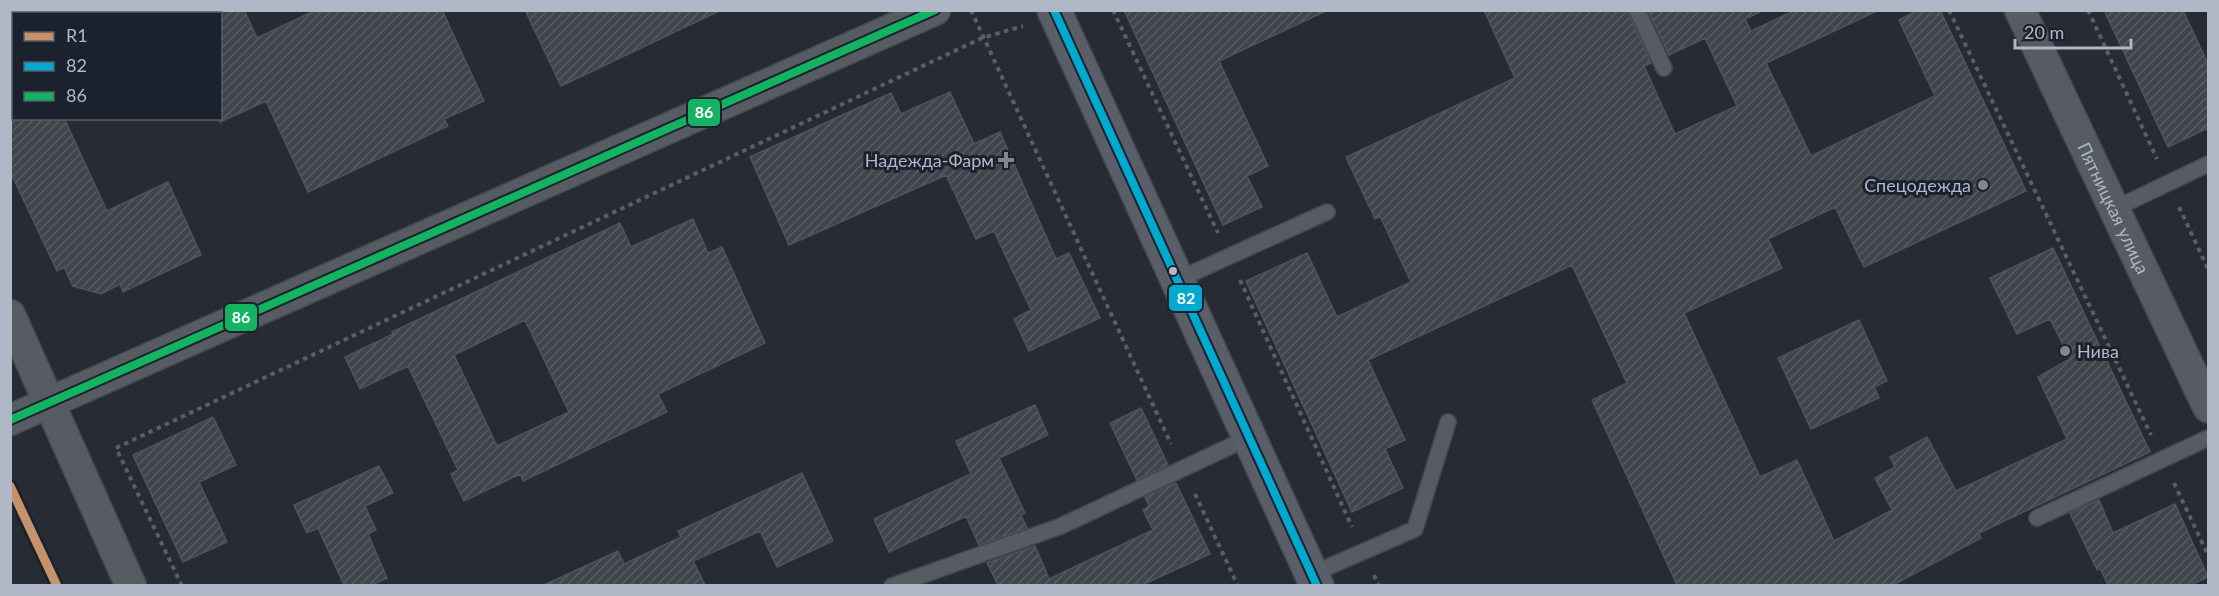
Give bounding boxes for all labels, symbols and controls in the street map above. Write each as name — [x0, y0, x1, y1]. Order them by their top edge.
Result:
legend — [12, 12, 222, 120]
scale bar — [2015, 12, 2130, 50]
text: 20 m — [2024, 21, 2064, 43]
text: R1 — [66, 24, 88, 46]
text: 82 — [66, 54, 87, 76]
text: 86 — [66, 84, 87, 106]
line badge: 86 — [687, 98, 721, 127]
text: 86 — [695, 102, 713, 121]
street label: Пятницкая улица — [2073, 138, 2154, 277]
place label: Надежда-Фарм — [865, 149, 994, 171]
marker: Надежда-Фарм — [999, 153, 1013, 167]
place label: Спецодежда — [1864, 174, 1971, 196]
marker: Спецодежда — [1976, 178, 1990, 192]
unlabelled marker — [1167, 265, 1179, 277]
line badge: 82 — [1168, 284, 1203, 312]
text: 82 — [1177, 288, 1195, 307]
line badge: 86 — [224, 303, 258, 332]
text: 86 — [232, 307, 250, 326]
place label: Нива — [2077, 340, 2119, 362]
marker: Нива — [2058, 344, 2072, 358]

